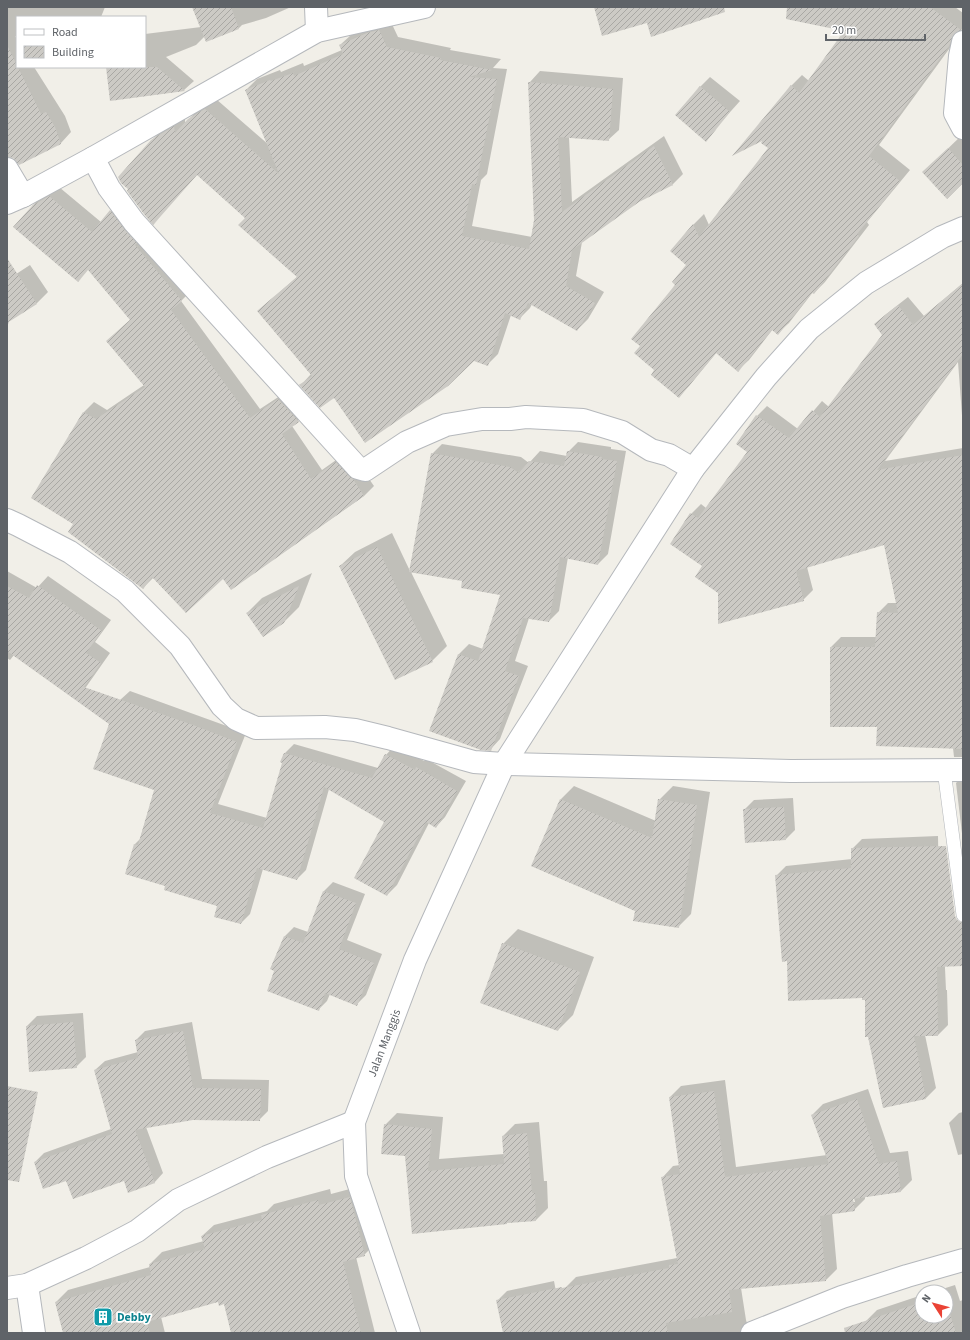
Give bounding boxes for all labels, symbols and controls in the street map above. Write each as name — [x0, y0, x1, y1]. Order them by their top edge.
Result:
legend — [16, 16, 146, 68]
scale bar — [826, 16, 925, 42]
text: 20 m — [832, 22, 856, 39]
text: Road — [52, 24, 78, 41]
text: Building — [52, 44, 94, 61]
street label: Jalan Manggis — [364, 1007, 405, 1079]
north arrow — [914, 1284, 954, 1324]
text: N — [918, 1291, 935, 1306]
building icon: Debby — [92, 1306, 114, 1328]
place label: Debby — [117, 1309, 151, 1326]

